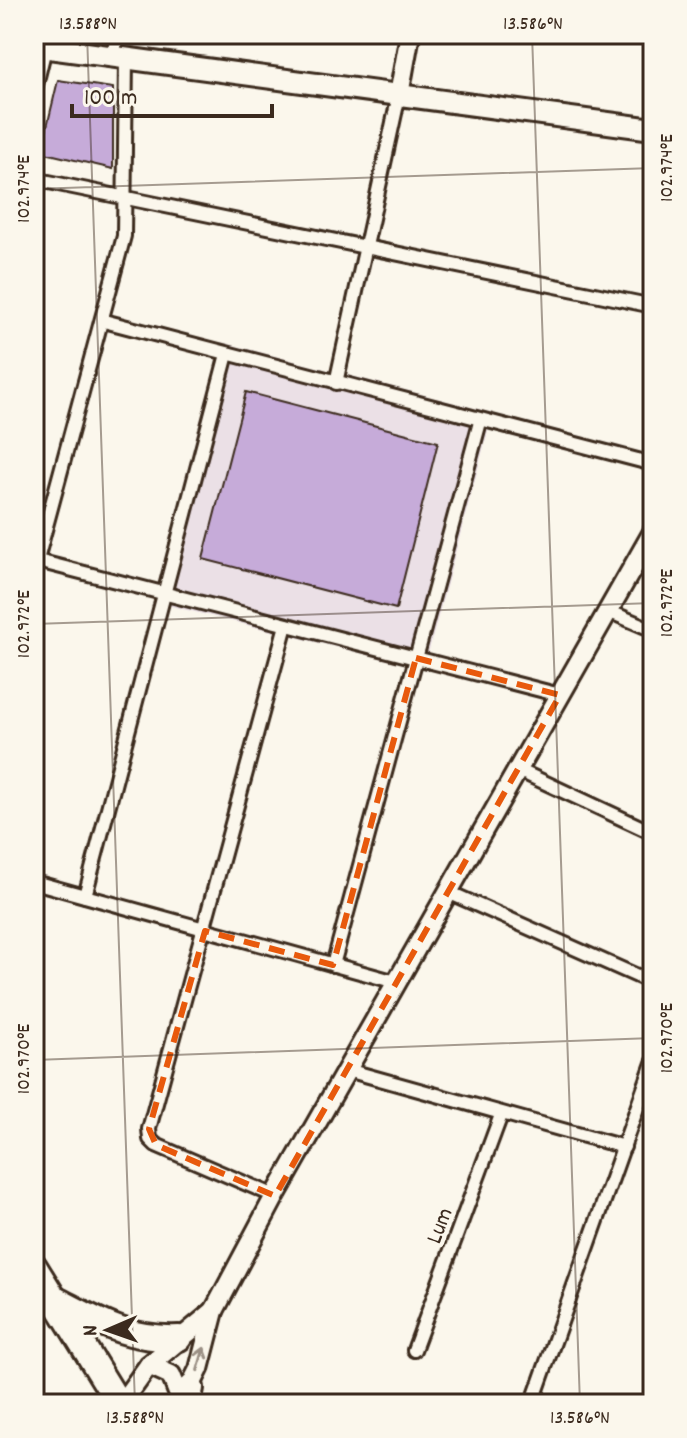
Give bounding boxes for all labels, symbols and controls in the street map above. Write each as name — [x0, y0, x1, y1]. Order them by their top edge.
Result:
text: 13.588°N — [59, 11, 117, 39]
text: 13.586°N — [503, 11, 563, 39]
scale bar — [72, 68, 272, 118]
text: 100 m — [84, 82, 137, 116]
text: 102.974°E — [654, 134, 682, 202]
text: 102.974°E — [11, 155, 39, 223]
text: 102.972°E — [654, 569, 682, 637]
text: 102.972°E — [11, 590, 39, 658]
text: 102.970°E — [654, 1003, 682, 1073]
text: 102.970°E — [11, 1024, 39, 1094]
street label: Lum — [418, 1203, 463, 1249]
north arrow — [68, 1290, 148, 1370]
text: N — [76, 1324, 107, 1337]
one-way arrow — [194, 1347, 209, 1373]
text: 13.588°N — [106, 1405, 164, 1433]
text: 13.586°N — [550, 1405, 610, 1433]

